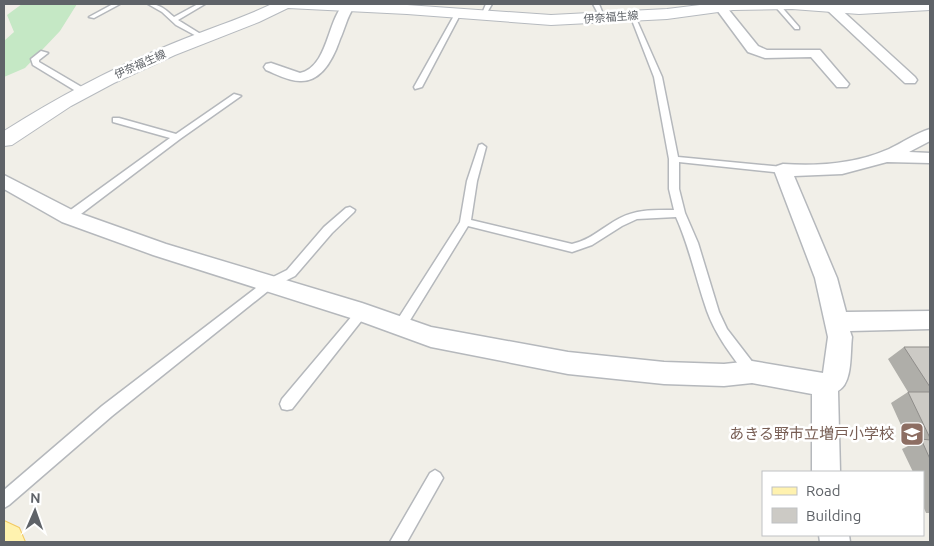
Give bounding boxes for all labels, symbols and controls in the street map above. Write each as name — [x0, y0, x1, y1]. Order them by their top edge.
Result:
street label: 伊奈福生線 — [583, 9, 639, 25]
street label: 伊奈福生線 — [112, 47, 168, 81]
school or university icon: あきる野市立増戸小学校 — [899, 421, 925, 447]
place label: あきる野市立増戸小学校 — [729, 425, 894, 442]
legend — [762, 471, 924, 536]
text: Road — [806, 482, 841, 499]
north arrow — [10, 486, 60, 536]
text: N — [30, 490, 41, 506]
text: Building — [806, 507, 861, 524]

